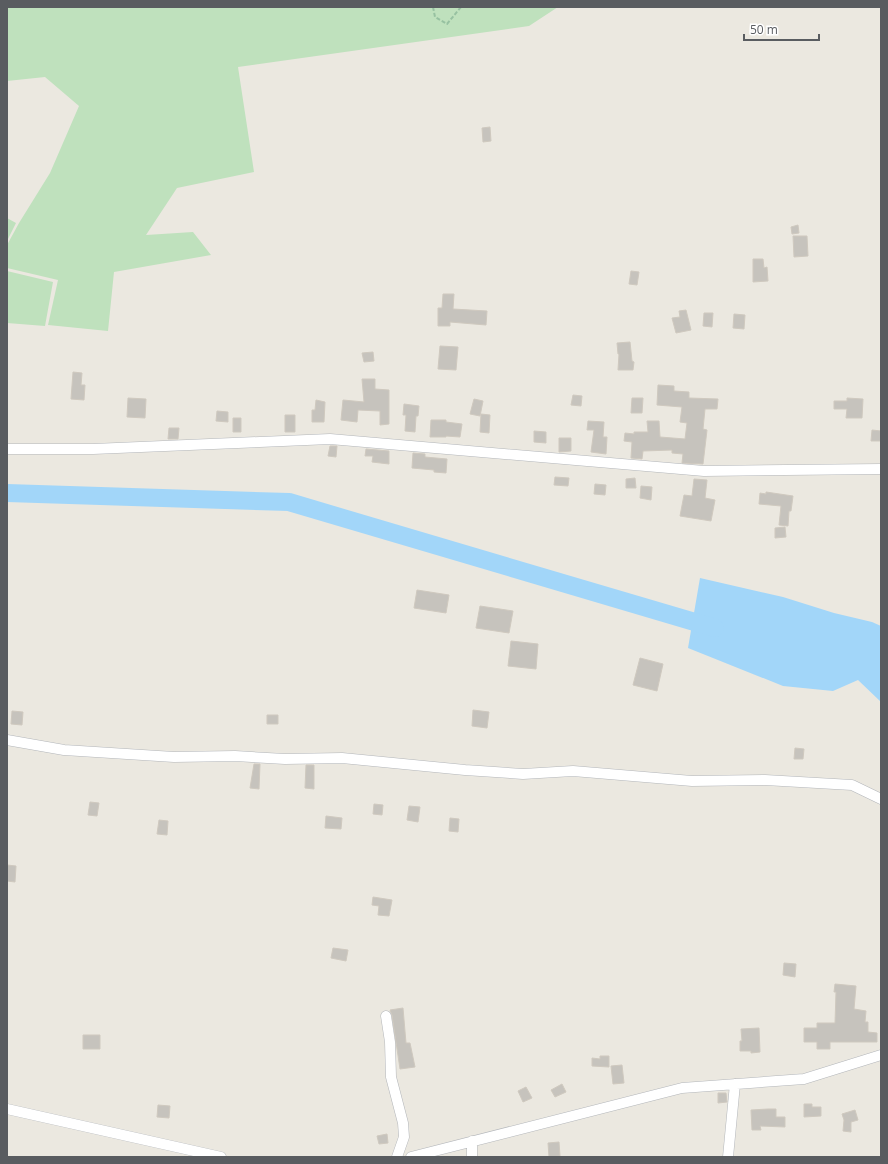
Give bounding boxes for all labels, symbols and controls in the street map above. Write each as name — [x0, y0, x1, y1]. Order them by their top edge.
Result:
scale bar — [744, 16, 819, 42]
text: 50 m — [750, 21, 778, 38]

